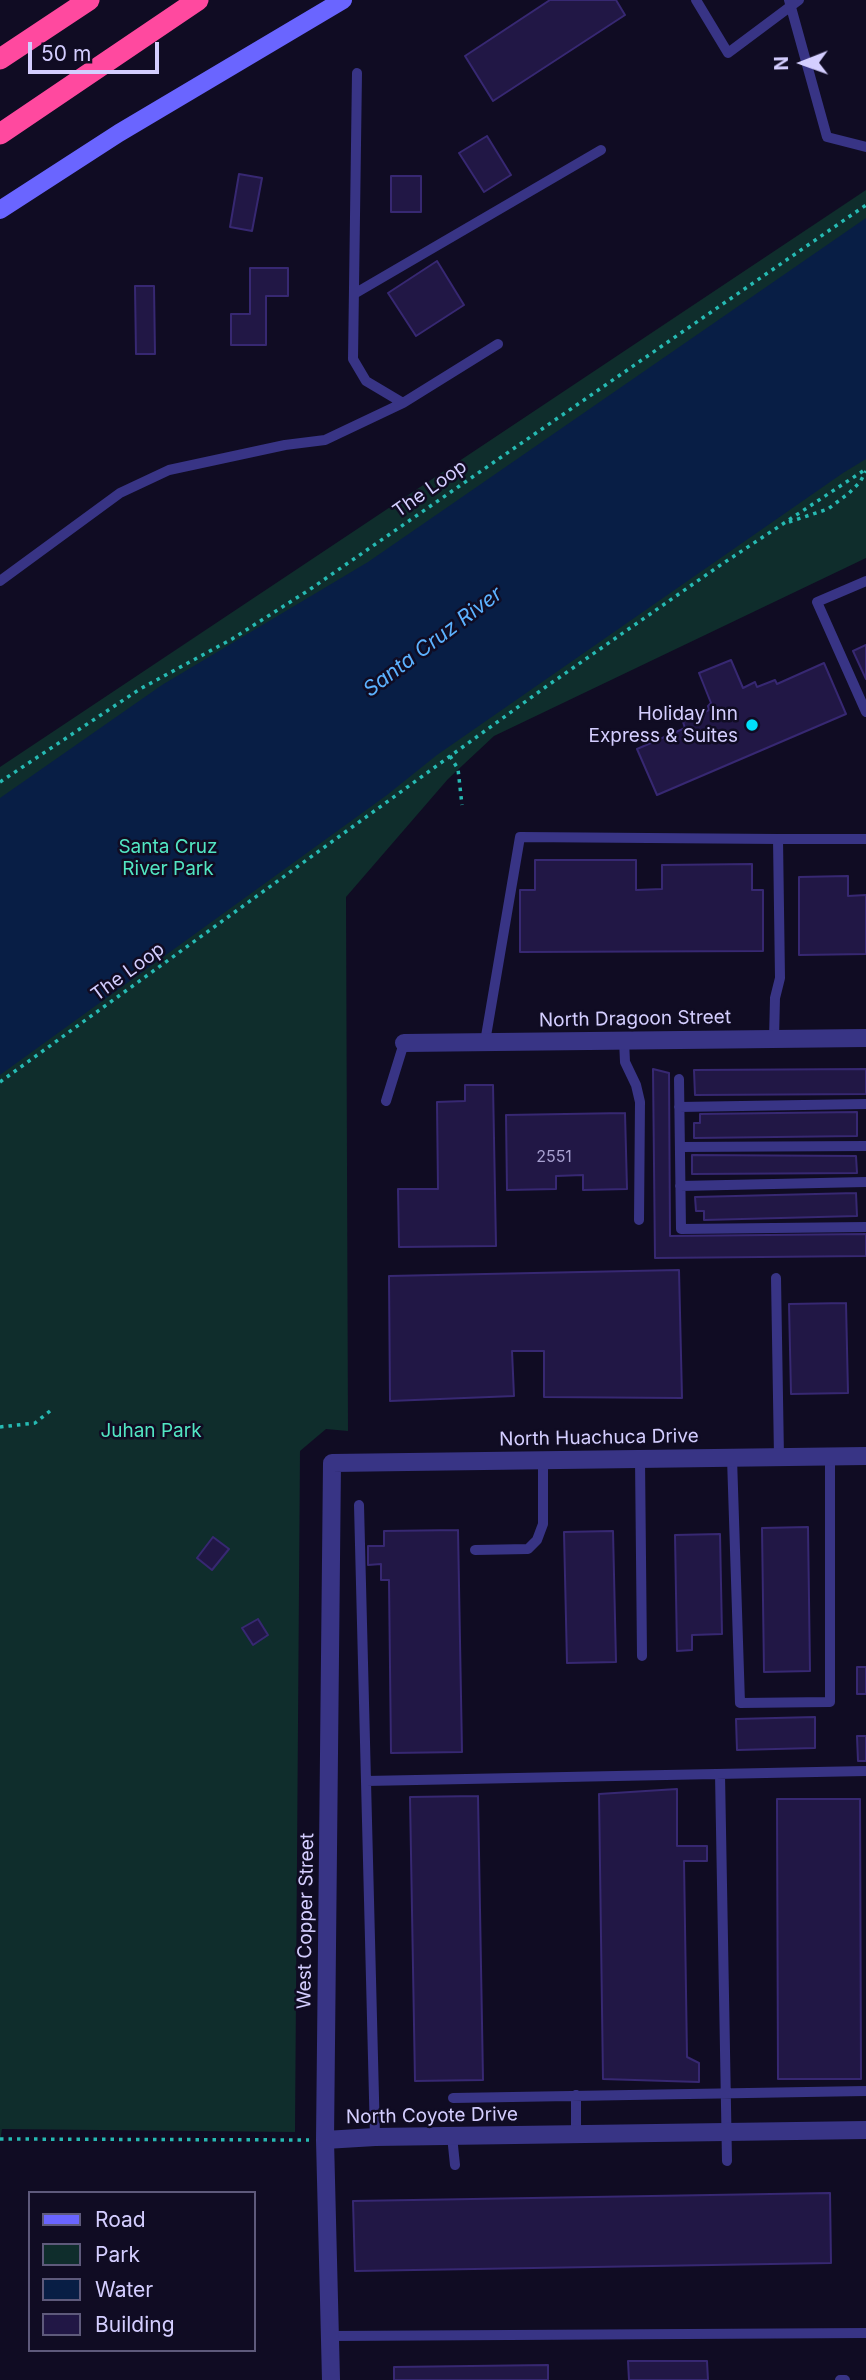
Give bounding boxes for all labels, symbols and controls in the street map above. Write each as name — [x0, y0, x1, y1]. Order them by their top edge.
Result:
scale bar — [32, 28, 163, 72]
north arrow — [768, 28, 838, 98]
text: 50 m — [41, 41, 91, 66]
text: N — [770, 56, 793, 71]
street label: The Loop — [389, 455, 471, 523]
water label: Santa Cruz River — [359, 582, 507, 702]
place label: Holiday Inn Express & Suites — [589, 703, 738, 747]
marker: Holiday Inn Express & Suites — [744, 717, 760, 733]
park label: Santa Cruz River Park — [118, 836, 218, 880]
street label: The Loop — [87, 938, 169, 1006]
street label: North Dragoon Street — [539, 1006, 731, 1032]
house number: 2551 — [536, 1147, 572, 1167]
park label: Juhan Park — [100, 1420, 202, 1442]
street label: North Huachuca Drive — [499, 1425, 699, 1451]
street label: West Copper Street — [293, 1833, 319, 2009]
street label: North Coyote Drive — [346, 2103, 518, 2129]
legend — [28, 2191, 256, 2352]
text: Road — [95, 2207, 146, 2232]
text: Park — [95, 2242, 140, 2267]
text: Water — [95, 2277, 153, 2302]
text: Building — [95, 2312, 175, 2337]

